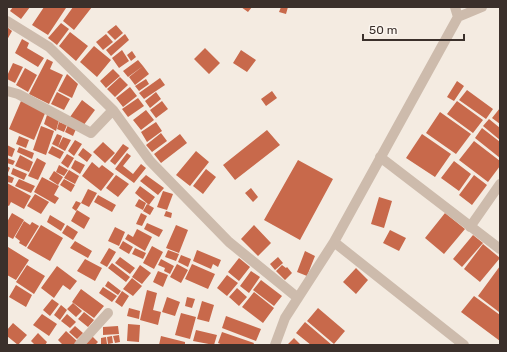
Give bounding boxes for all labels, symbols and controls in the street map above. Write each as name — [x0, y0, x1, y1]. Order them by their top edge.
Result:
scale bar — [363, 16, 464, 42]
text: 50 m — [369, 23, 397, 37]

